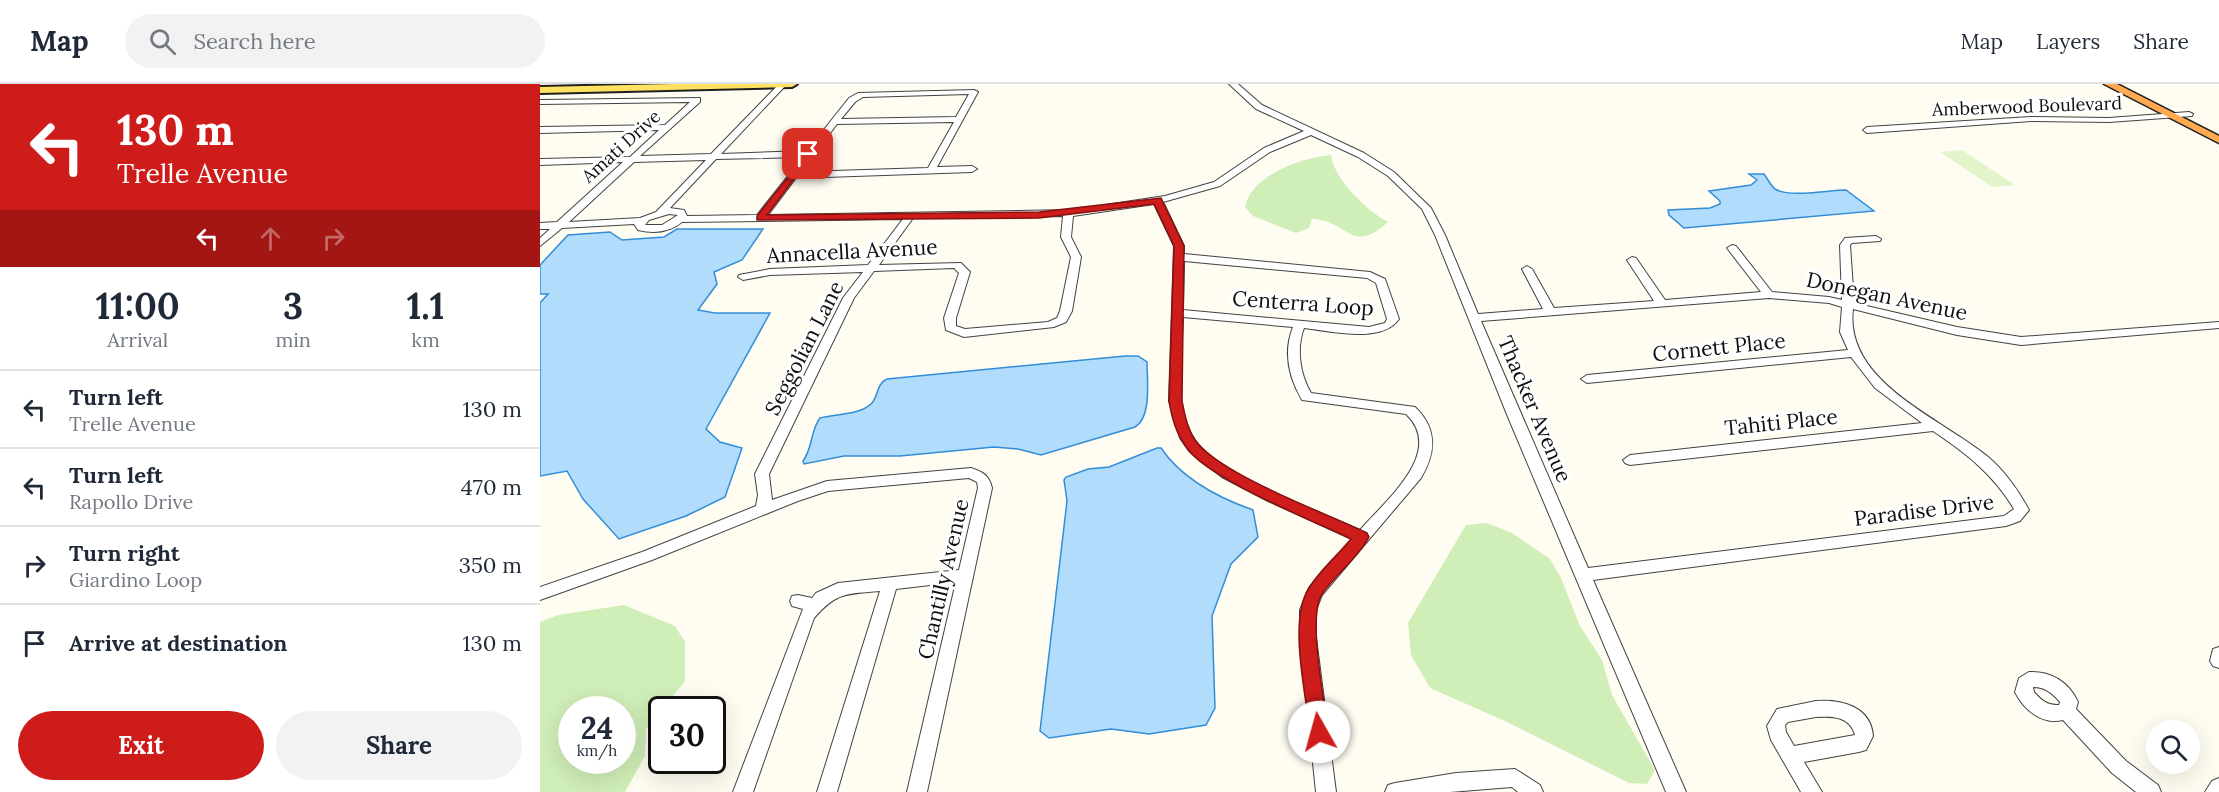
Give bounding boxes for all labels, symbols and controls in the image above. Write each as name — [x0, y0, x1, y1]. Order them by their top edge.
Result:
search box — [125, 14, 545, 68]
text: Map — [30, 23, 89, 59]
icon: search — [146, 25, 179, 58]
text: Search here — [194, 27, 316, 55]
text: Map — [1960, 28, 2003, 55]
text: Layers — [2036, 28, 2100, 55]
text: Share — [2133, 28, 2189, 55]
street label: Amberwood Boulevard — [1931, 91, 2123, 121]
text: 130 m — [117, 103, 234, 157]
street label: Amati Drive — [576, 104, 665, 188]
icon: left — [18, 108, 96, 186]
pin — [782, 128, 833, 179]
icon: arrive — [791, 137, 824, 170]
text: Trelle Avenue — [117, 156, 288, 190]
icon: left — [191, 222, 224, 255]
icon: ahead — [254, 222, 287, 255]
icon: right — [317, 222, 350, 255]
street label: Annacella Avenue — [765, 233, 938, 269]
street label: Donegan Avenue — [1804, 266, 1970, 326]
street label: Seggolian Lane — [759, 276, 849, 420]
text: 11:00 — [96, 283, 180, 329]
text: 3 — [283, 283, 303, 329]
text: 1.1 — [407, 283, 444, 329]
street label: Centerra Loop — [1231, 285, 1375, 321]
text: Arrival — [107, 327, 168, 352]
text: min — [275, 327, 311, 352]
text: km — [411, 327, 440, 352]
street label: Cornett Place — [1651, 327, 1787, 367]
street label: Thacker Avenue — [1492, 332, 1578, 486]
text: Turn left — [69, 383, 163, 411]
icon: left — [18, 393, 51, 426]
text: 130 m — [463, 395, 522, 423]
street label: Tahiti Place — [1723, 403, 1839, 441]
text: Trelle Avenue — [69, 411, 196, 436]
text: Turn left — [69, 461, 163, 489]
icon: left — [18, 471, 51, 504]
text: 470 m — [461, 473, 522, 501]
street label: Paradise Drive — [1852, 488, 1996, 532]
text: Rapollo Drive — [69, 489, 193, 514]
street label: Chantilly Avenue — [911, 496, 975, 662]
text: Turn right — [69, 539, 180, 567]
icon: right — [18, 549, 51, 582]
text: 350 m — [459, 551, 522, 579]
text: Giardino Loop — [69, 567, 202, 592]
icon: arrive — [18, 627, 51, 660]
text: Arrive at destination — [69, 629, 287, 657]
text: 130 m — [463, 629, 522, 657]
speed limit sign: 30 — [648, 696, 726, 774]
position arrow — [1287, 700, 1351, 764]
text: 24 — [581, 709, 613, 747]
button: Exit — [18, 711, 264, 780]
button: Share — [276, 711, 522, 780]
map controls — [2146, 720, 2200, 774]
button: search — [2146, 720, 2200, 774]
text: km/h — [577, 741, 617, 760]

